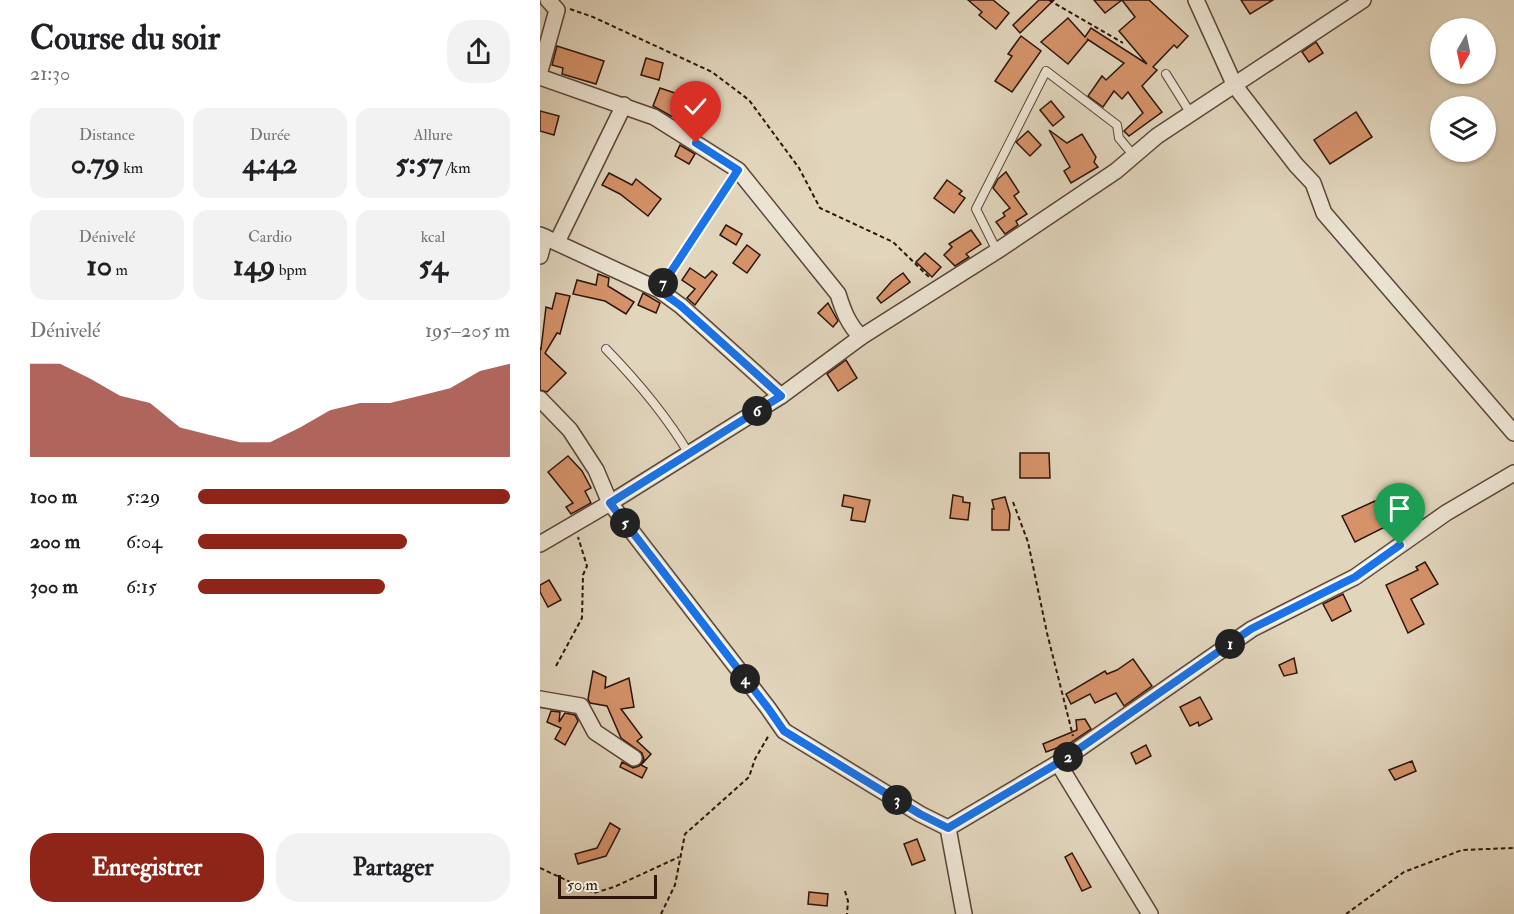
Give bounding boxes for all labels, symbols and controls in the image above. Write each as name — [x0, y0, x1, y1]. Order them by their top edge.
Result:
text: Course du soir — [30, 18, 220, 59]
north arrow — [1430, 18, 1496, 84]
map controls — [1430, 18, 1496, 162]
button: share — [447, 20, 510, 83]
text: 21:30 — [30, 61, 70, 86]
pin — [670, 81, 721, 143]
icon: check — [679, 90, 712, 123]
button: layers — [1430, 96, 1496, 162]
text: Distance — [79, 125, 135, 145]
text: Durée — [250, 125, 290, 145]
text: Allure — [413, 125, 453, 145]
text: 0.79 — [71, 145, 120, 182]
text: 4:42 — [243, 145, 297, 182]
text: 5:57 — [395, 145, 443, 182]
text: km — [120, 158, 143, 178]
text: /km — [443, 158, 471, 178]
text: Dénivelé — [79, 227, 135, 247]
text: Cardio — [248, 227, 292, 247]
text: kcal — [421, 227, 445, 247]
text: 10 — [86, 247, 112, 284]
text: 149 — [233, 247, 275, 284]
text: 54 — [419, 247, 447, 284]
text: m — [112, 260, 128, 280]
text: bpm — [275, 260, 307, 280]
pin: 7 — [648, 268, 678, 298]
text: 7 — [659, 273, 667, 293]
text: Dénivelé — [30, 318, 100, 343]
text: 195–205 m — [425, 318, 510, 343]
pin: 6 — [742, 396, 772, 426]
text: 6 — [753, 401, 761, 421]
pin — [1374, 483, 1425, 545]
text: 100 m — [30, 484, 77, 509]
text: 5:29 — [126, 484, 160, 509]
icon: arrive — [1383, 492, 1416, 525]
pin: 5 — [610, 508, 640, 538]
text: 5 — [621, 513, 629, 533]
text: 200 m — [30, 529, 80, 554]
text: 6:04 — [126, 529, 162, 554]
text: 300 m — [30, 574, 78, 599]
text: 6:15 — [126, 574, 157, 599]
pin: 1 — [1215, 629, 1245, 659]
text: 1 — [1227, 634, 1233, 654]
pin: 4 — [730, 664, 760, 694]
text: 4 — [741, 669, 749, 689]
pin: 2 — [1053, 742, 1083, 772]
text: 2 — [1064, 747, 1072, 767]
pin: 3 — [882, 785, 912, 815]
text: 3 — [894, 790, 900, 810]
button: Enregistrer — [30, 833, 264, 902]
button: Partager — [276, 833, 510, 902]
scale bar — [558, 872, 657, 900]
text: 50 m — [567, 875, 598, 895]

